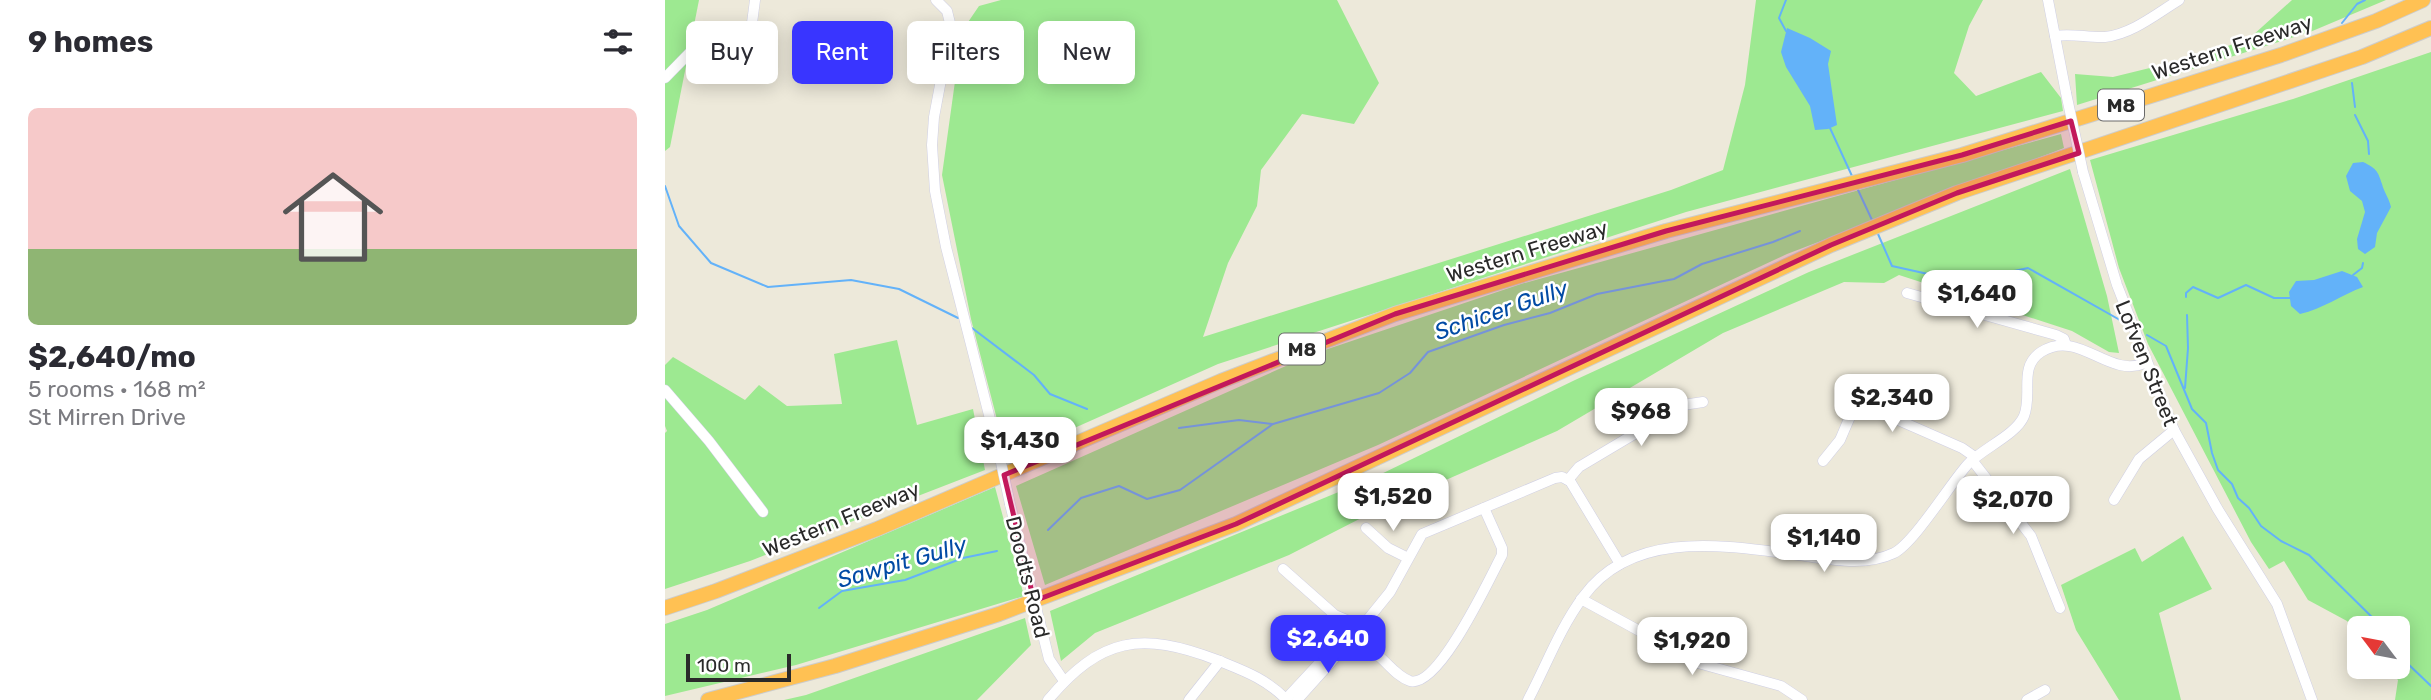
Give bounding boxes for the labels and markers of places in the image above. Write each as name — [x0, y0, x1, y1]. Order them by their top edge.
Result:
pin: $1,640 — [1920, 270, 2034, 330]
pin: $2,340 — [1835, 374, 1949, 434]
pin: $968 — [1600, 388, 1682, 448]
pin: $1,430 — [963, 418, 1077, 477]
pin: $1,520 — [1336, 474, 1450, 533]
pin: $2,070 — [1956, 476, 2070, 536]
pin: $1,140 — [1767, 514, 1881, 574]
pin: $2,640 — [1271, 616, 1385, 675]
pin: $1,920 — [1635, 618, 1749, 677]

